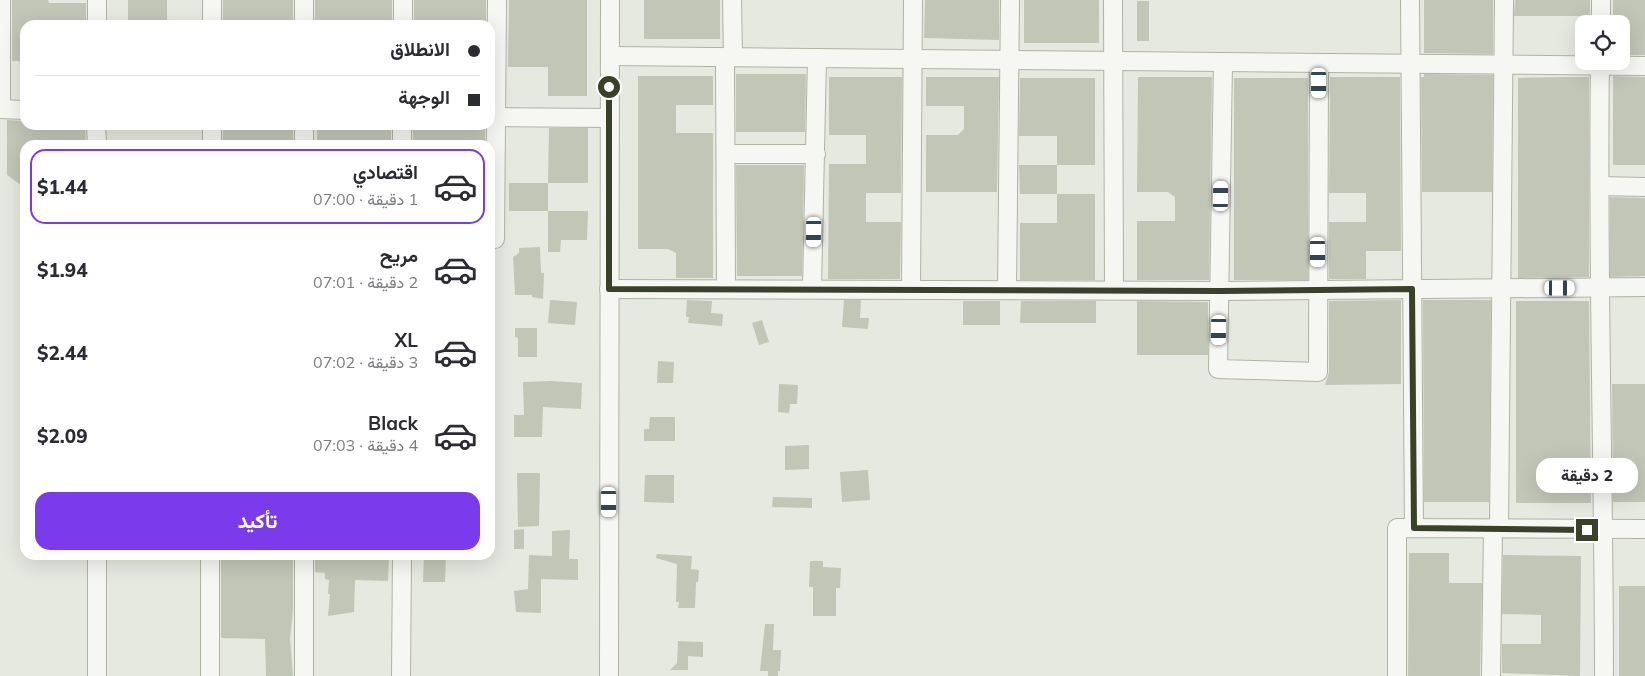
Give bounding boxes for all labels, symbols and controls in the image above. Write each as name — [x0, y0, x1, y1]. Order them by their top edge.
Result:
map controls — [1575, 15, 1630, 70]
button: locate — [1575, 15, 1630, 70]
text: الانطلاق — [390, 37, 450, 61]
car — [1311, 68, 1326, 98]
route start — [598, 76, 620, 98]
text: الوجهة — [398, 85, 450, 109]
text: اقتصادي — [353, 160, 418, 184]
icon: car — [433, 164, 478, 209]
text: $1.44 — [37, 175, 88, 199]
car — [1213, 181, 1228, 211]
text: 1 دقيقة · 07:00 — [313, 189, 418, 209]
car — [806, 217, 821, 247]
car — [1310, 237, 1325, 267]
text: مريح — [380, 243, 418, 267]
icon: car — [433, 247, 478, 292]
text: $1.94 — [37, 258, 88, 282]
text: 2 دقيقة · 07:01 — [313, 272, 418, 292]
car — [1545, 281, 1575, 296]
car — [1211, 315, 1226, 345]
text: XL — [395, 328, 418, 352]
icon: car — [433, 330, 478, 375]
text: $2.44 — [37, 341, 88, 365]
text: 3 دقيقة · 07:02 — [313, 352, 418, 372]
text: Black — [368, 411, 418, 435]
icon: car — [433, 413, 478, 458]
text: $2.09 — [37, 424, 88, 448]
text: 4 دقيقة · 07:03 — [313, 435, 418, 455]
callout: 2 دقيقة — [1536, 458, 1638, 492]
text: 2 دقيقة — [1561, 465, 1613, 485]
car — [601, 487, 616, 517]
button: تأكيد — [35, 492, 480, 550]
route end — [1576, 519, 1598, 541]

